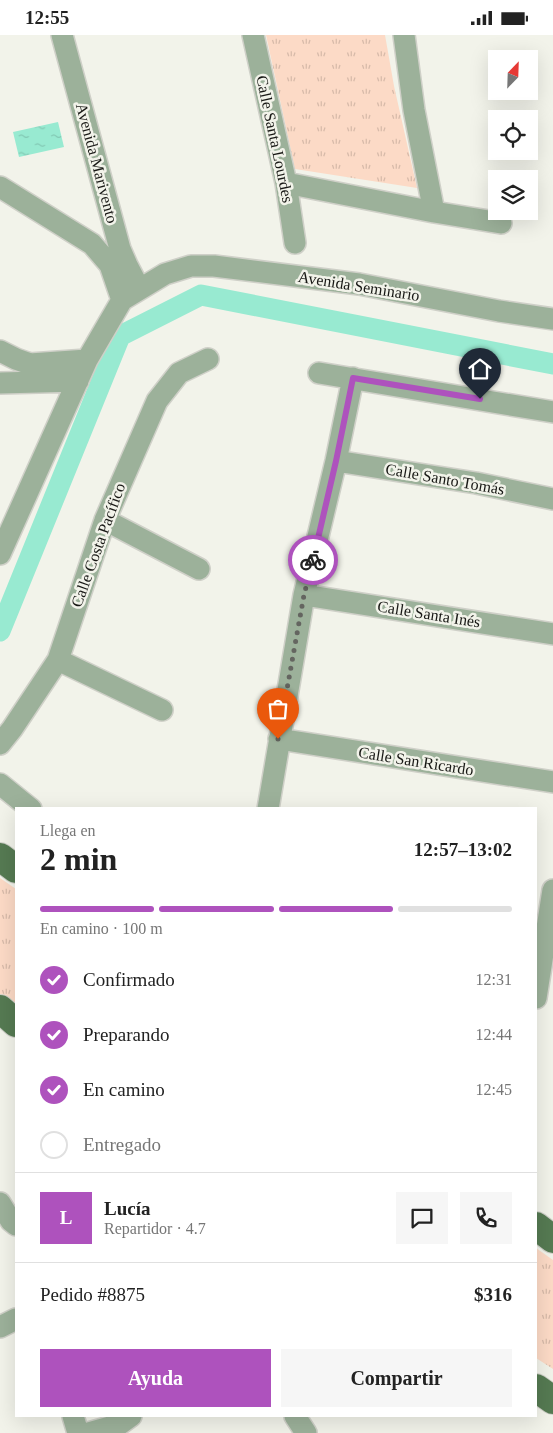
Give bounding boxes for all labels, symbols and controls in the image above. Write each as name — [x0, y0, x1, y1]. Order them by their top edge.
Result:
text: 12:55 — [25, 7, 69, 28]
north arrow — [488, 50, 538, 100]
map controls — [488, 50, 538, 220]
street label: Calle Santa Lourdes — [253, 74, 297, 204]
street label: Avenida Marivento — [73, 101, 121, 225]
button: locate — [488, 110, 538, 160]
button: layers — [488, 170, 538, 220]
street label: Avenida Seminario — [297, 268, 421, 304]
pin — [459, 348, 501, 399]
icon: home — [466, 355, 494, 383]
street label: Calle Santo Tomás — [384, 460, 506, 498]
street label: Calle Costa Pacífico — [68, 481, 128, 609]
courier — [288, 535, 338, 585]
icon: bike — [299, 546, 327, 574]
street label: Calle Santa Inés — [376, 597, 482, 631]
pin — [257, 688, 299, 739]
icon: bag — [264, 695, 292, 723]
street label: Calle San Ricardo — [357, 743, 475, 779]
text: Llega en — [40, 822, 96, 839]
text: 12:57–13:02 — [414, 839, 512, 860]
text: 2 min — [40, 841, 117, 877]
text: En camino · 100 m — [40, 920, 163, 937]
icon: check — [40, 966, 68, 994]
text: Confirmado — [83, 969, 175, 990]
text: 12:31 — [476, 971, 512, 988]
icon: check — [40, 1021, 68, 1049]
text: Preparando — [83, 1024, 170, 1045]
text: 12:44 — [476, 1026, 512, 1043]
icon: check — [40, 1076, 68, 1104]
text: En camino — [83, 1079, 165, 1100]
text: 12:45 — [476, 1081, 512, 1098]
text: Entregado — [83, 1134, 161, 1155]
button: chat — [396, 1192, 448, 1244]
button: phone — [460, 1192, 512, 1244]
text: Lucía — [104, 1198, 150, 1219]
text: L — [60, 1207, 72, 1228]
text: Repartidor · 4.7 — [104, 1220, 206, 1237]
text: Pedido #8875 — [40, 1284, 145, 1305]
text: $316 — [474, 1284, 512, 1305]
button: Ayuda — [40, 1349, 271, 1407]
button: Compartir — [281, 1349, 512, 1407]

